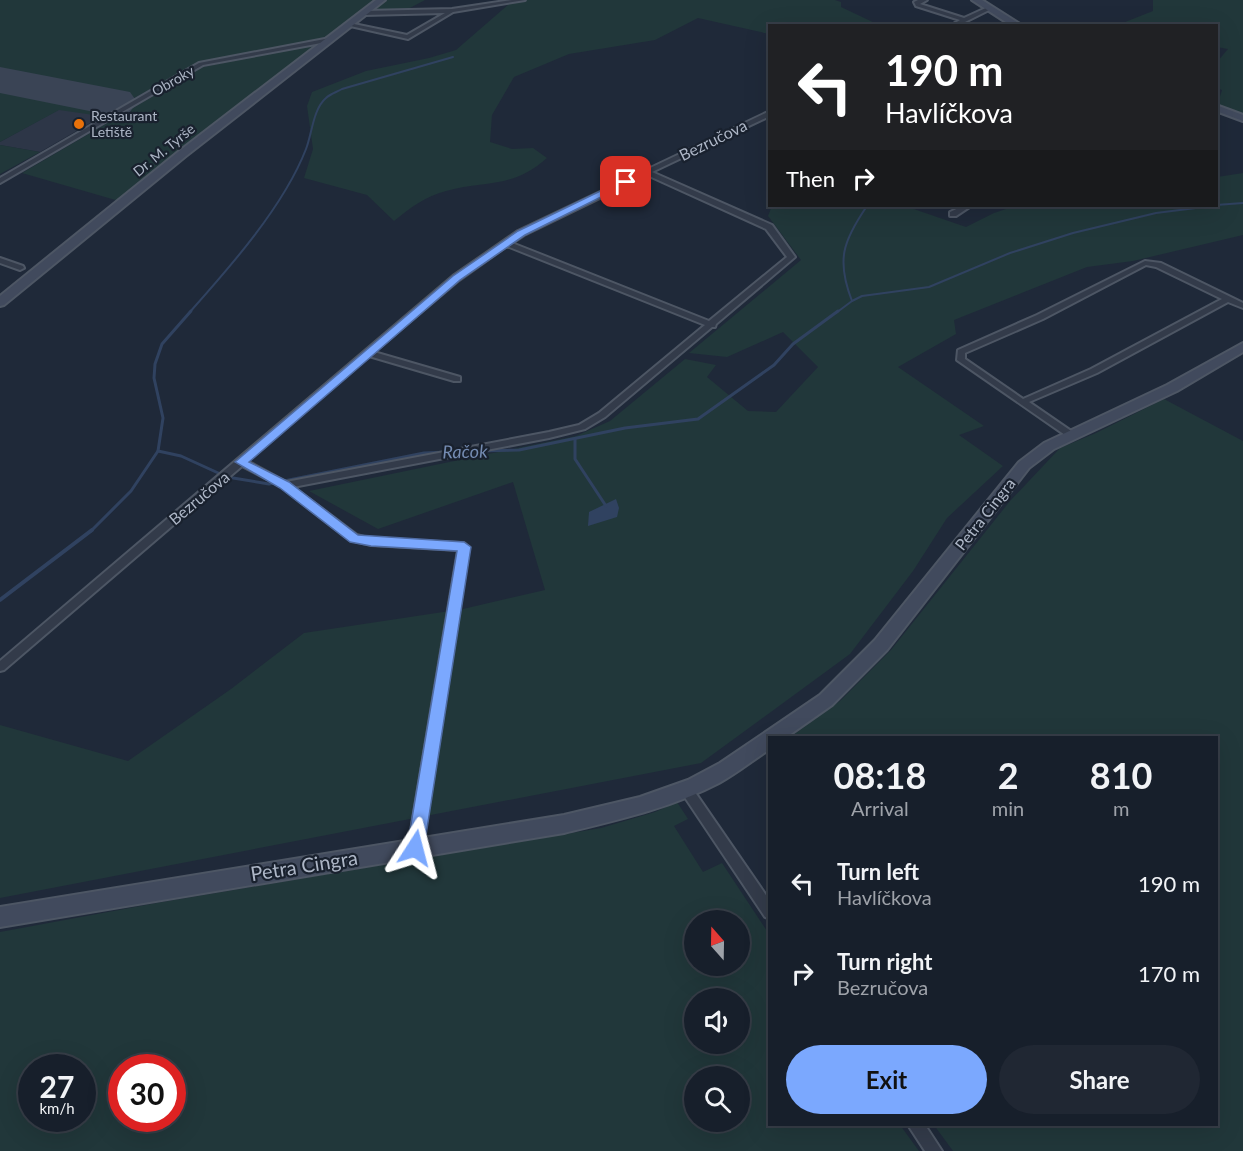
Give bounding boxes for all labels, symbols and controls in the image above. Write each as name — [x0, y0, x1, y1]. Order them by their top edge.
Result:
text: 190 m — [885, 45, 1003, 95]
icon: left — [786, 48, 864, 126]
street label: Obroky — [149, 61, 198, 99]
text: Havlíčkova — [885, 96, 1013, 129]
place label: Restaurant Letiště — [91, 107, 157, 140]
street label: Bezručova — [676, 115, 750, 164]
marker: Restaurant Letiště — [72, 117, 86, 131]
street label: Dr. M. Tyrše — [130, 120, 198, 180]
pin — [600, 156, 651, 207]
icon: right — [847, 162, 880, 195]
icon: arrive — [609, 165, 642, 198]
text: Then — [786, 165, 835, 192]
water label: Račok — [442, 440, 488, 462]
street label: Bezručova — [165, 467, 233, 528]
street label: Petra Cingra — [950, 474, 1019, 554]
text: 08:18 — [834, 753, 926, 797]
text: 2 — [998, 753, 1019, 797]
text: 810 — [1090, 753, 1152, 797]
text: Arrival — [851, 796, 909, 820]
text: min — [992, 796, 1024, 820]
text: m — [1113, 796, 1129, 820]
position arrow — [383, 816, 447, 880]
street label: Petra Cingra — [249, 845, 359, 885]
text: Turn left — [837, 858, 919, 885]
icon: left — [786, 867, 819, 900]
text: 190 m — [1138, 870, 1200, 897]
text: Havlíčkova — [837, 885, 932, 909]
north arrow — [684, 910, 750, 976]
map controls — [684, 910, 750, 1132]
text: Turn right — [837, 948, 932, 975]
icon: right — [786, 957, 819, 990]
text: 170 m — [1138, 960, 1200, 987]
text: Bezručova — [837, 975, 928, 999]
button: sound — [684, 988, 750, 1054]
button: Exit — [786, 1045, 987, 1114]
button: Share — [999, 1045, 1200, 1114]
speed limit sign: 30 — [108, 1054, 186, 1132]
button: search — [684, 1066, 750, 1132]
text: 27 — [40, 1068, 74, 1104]
text: km/h — [39, 1099, 75, 1117]

